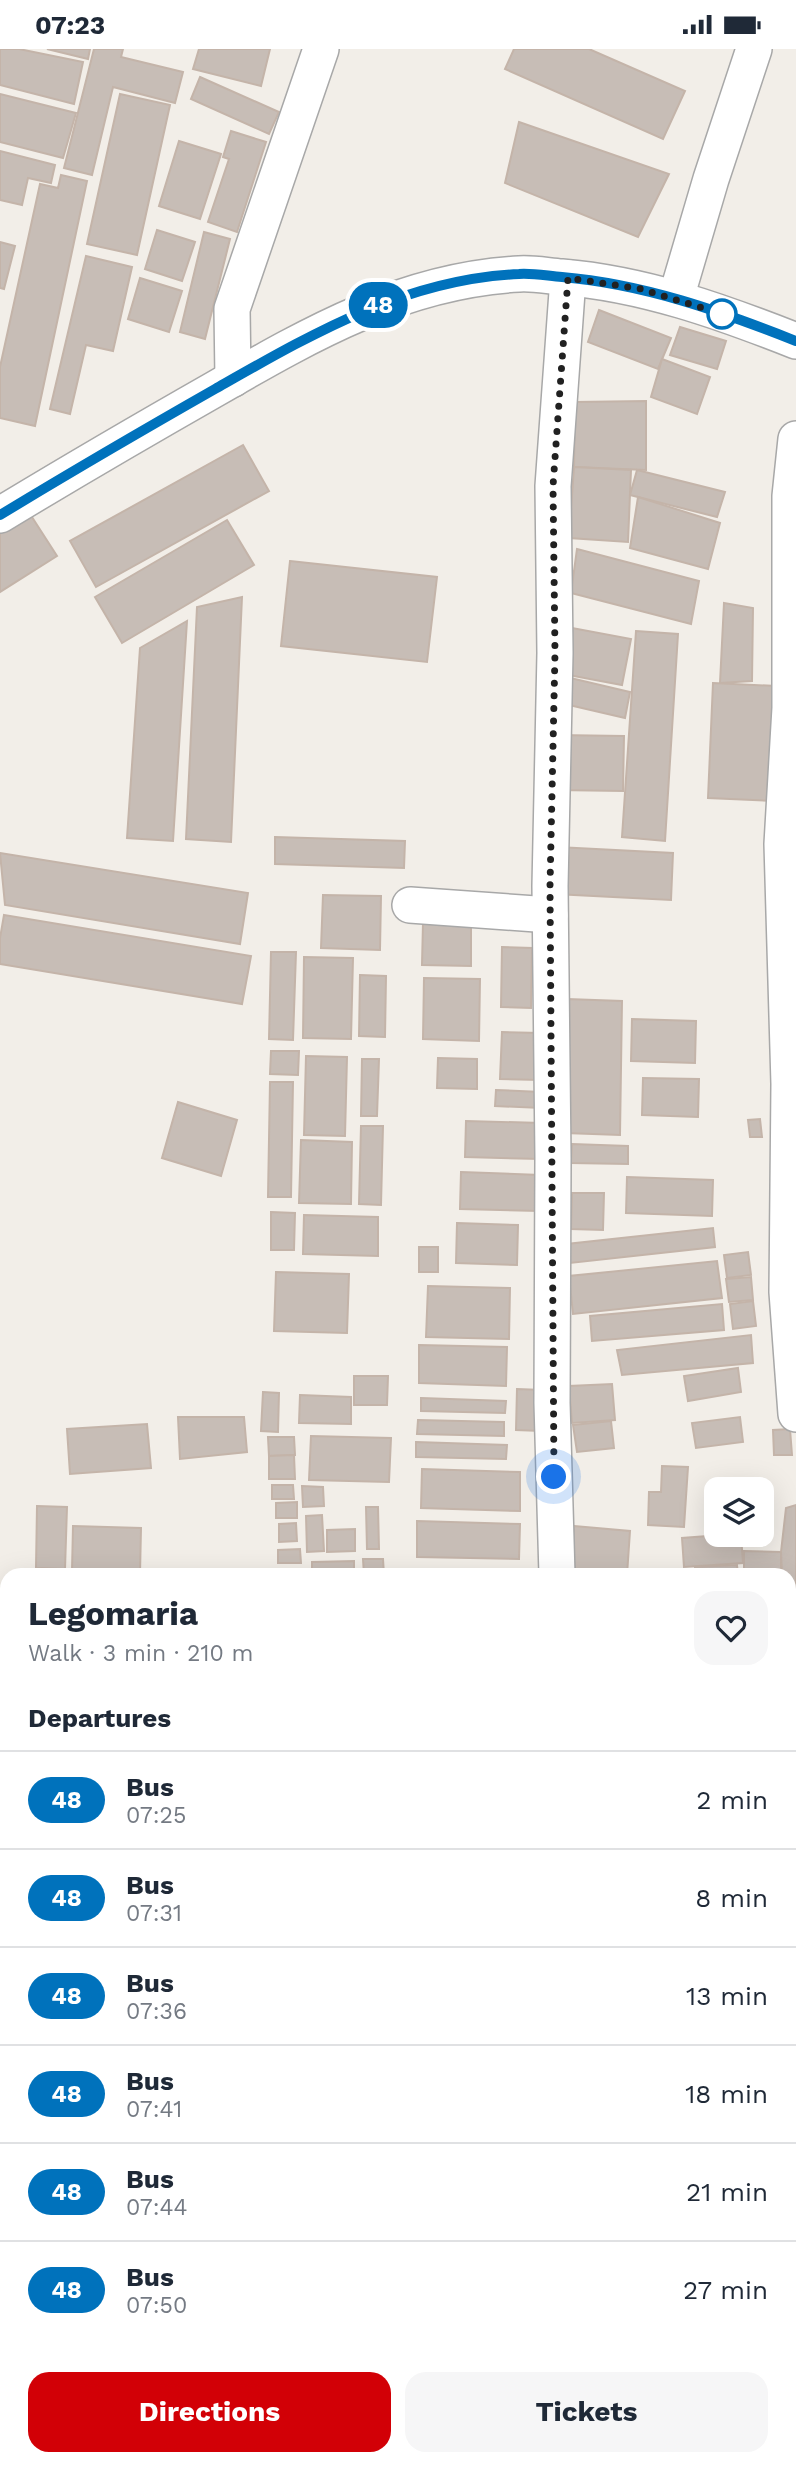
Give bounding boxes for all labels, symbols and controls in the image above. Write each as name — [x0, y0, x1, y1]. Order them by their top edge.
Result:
text: 07:23 — [35, 10, 105, 40]
line badge: 48 — [346, 282, 410, 328]
text: 48 — [363, 291, 393, 319]
unlabelled marker — [707, 299, 737, 329]
your location — [536, 1459, 571, 1494]
map controls — [704, 1477, 774, 1547]
button: layers — [704, 1477, 774, 1547]
button: heart — [694, 1591, 768, 1665]
text: Legomaria — [28, 1594, 198, 1633]
text: Walk · 3 min · 210 m — [28, 1640, 254, 1667]
text: Departures — [28, 1703, 171, 1733]
text: Bus — [126, 1772, 174, 1802]
text: 2 min — [696, 1785, 768, 1815]
text: 48 — [51, 1786, 82, 1814]
text: 07:25 — [126, 1802, 186, 1829]
text: Bus — [126, 1870, 174, 1900]
text: 8 min — [695, 1883, 768, 1913]
text: 48 — [51, 1884, 82, 1912]
text: 07:31 — [126, 1900, 182, 1927]
text: Bus — [126, 1968, 174, 1998]
text: 13 min — [686, 1981, 768, 2011]
text: 48 — [51, 1982, 82, 2010]
text: 07:36 — [126, 1998, 187, 2025]
text: Bus — [126, 2066, 174, 2096]
text: 18 min — [685, 2079, 768, 2109]
text: 48 — [51, 2080, 82, 2108]
text: 07:41 — [126, 2096, 182, 2123]
text: Bus — [126, 2164, 174, 2194]
text: 21 min — [686, 2177, 768, 2207]
text: 48 — [51, 2178, 82, 2206]
text: 07:44 — [126, 2194, 188, 2221]
text: Bus — [126, 2262, 174, 2292]
text: 27 min — [683, 2275, 768, 2305]
text: 48 — [51, 2276, 82, 2304]
text: 07:50 — [126, 2292, 187, 2319]
button: Directions — [28, 2372, 391, 2452]
button: Tickets — [405, 2372, 768, 2452]

